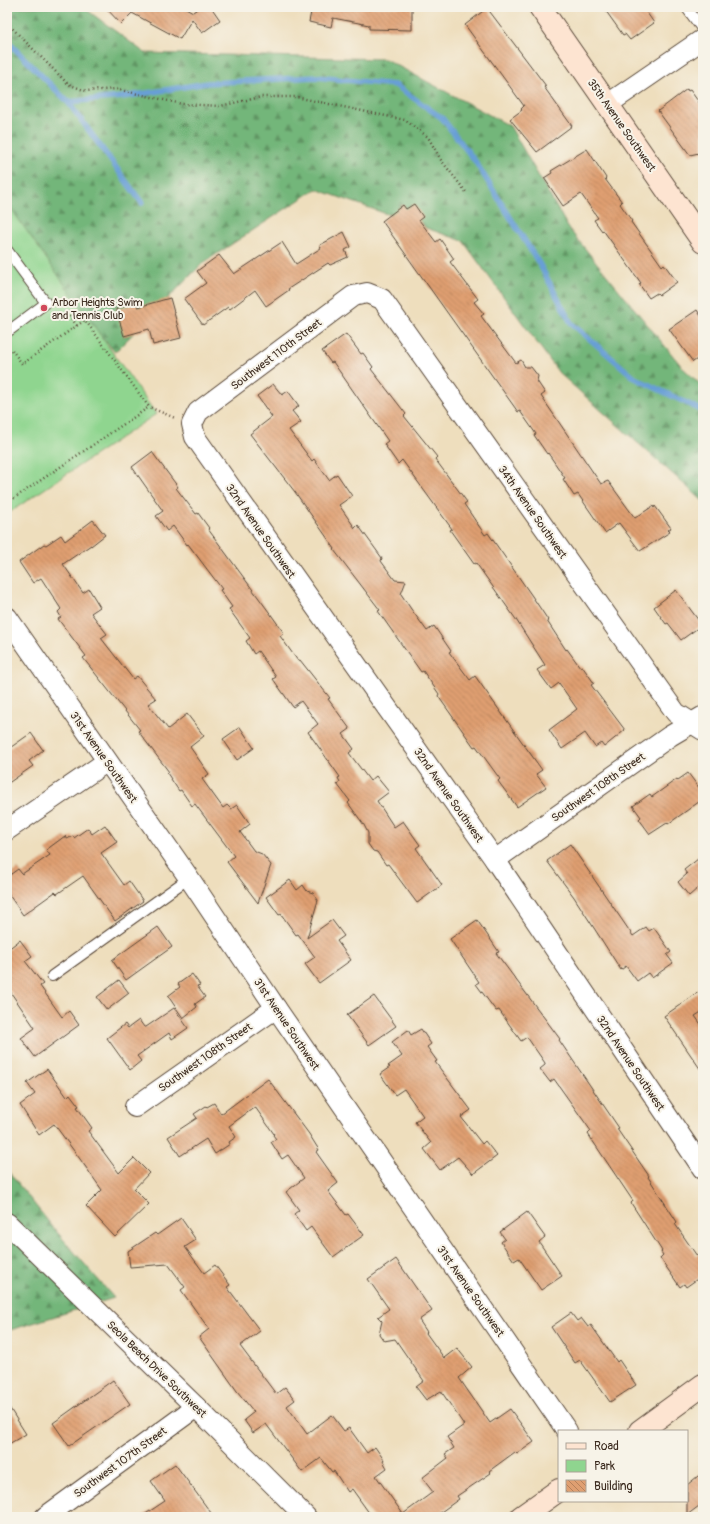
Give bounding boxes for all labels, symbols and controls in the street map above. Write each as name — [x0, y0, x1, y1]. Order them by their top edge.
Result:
street label: 35th Avenue Southwest — [585, 77, 659, 174]
place label: Arbor Heights Swim and Tennis Club — [52, 296, 143, 322]
marker: Arbor Heights Swim and Tennis Club — [39, 303, 49, 313]
street label: Southwest 110th Street — [228, 316, 325, 393]
street label: 34th Avenue Southwest — [496, 463, 570, 562]
street label: 32nd Avenue Southwest — [223, 482, 298, 581]
street label: 31st Avenue Southwest — [67, 709, 140, 806]
street label: 32nd Avenue Southwest — [411, 746, 486, 845]
street label: Southwest 108th Street — [549, 750, 648, 825]
street label: 31st Avenue Southwest — [251, 976, 322, 1073]
street label: 32nd Avenue Southwest — [594, 1013, 668, 1114]
street label: Southwest 108th Street — [156, 1020, 255, 1095]
street label: 31st Avenue Southwest — [434, 1243, 507, 1340]
street label: Seola Beach Drive Southwest — [104, 1318, 210, 1421]
street label: Southwest 107th Street — [71, 1424, 170, 1500]
legend — [558, 1430, 688, 1502]
text: Road — [594, 1439, 619, 1454]
text: Park — [594, 1459, 615, 1474]
text: Building — [594, 1479, 633, 1494]

